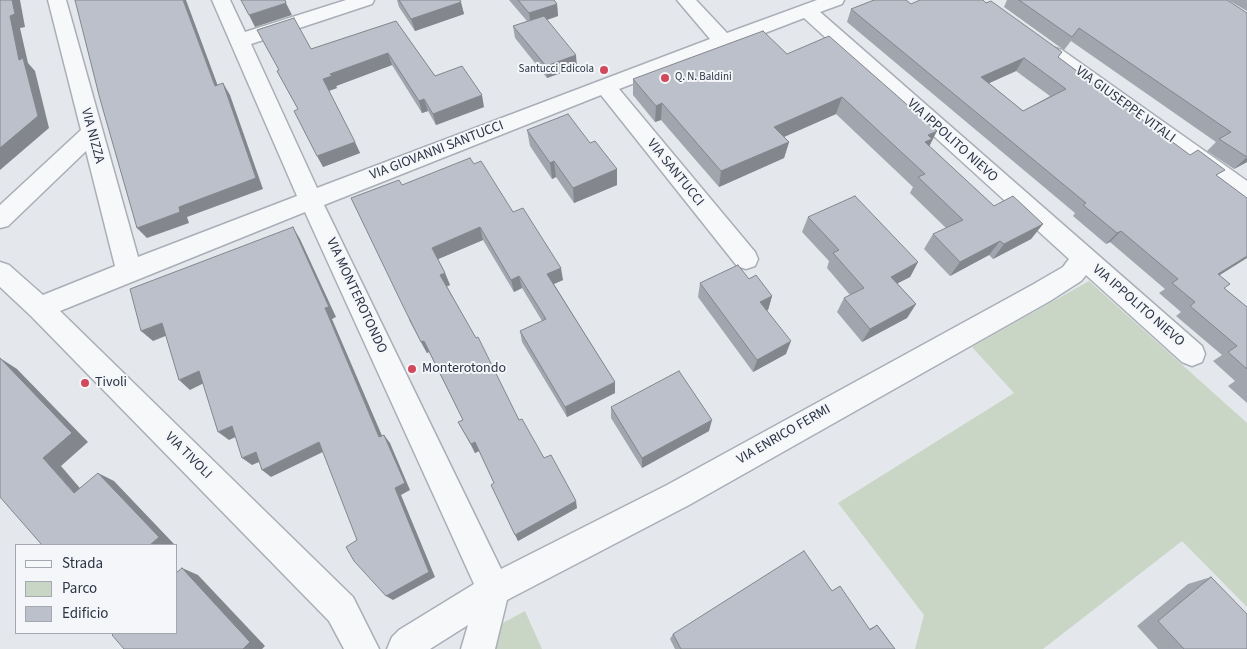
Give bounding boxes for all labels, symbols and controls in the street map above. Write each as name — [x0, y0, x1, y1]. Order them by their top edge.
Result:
place label: Santucci Edicola — [519, 63, 594, 77]
street label: VIA GIUSEPPE VITALI — [1072, 63, 1178, 147]
marker: Santucci Edicola — [598, 64, 610, 76]
place label: Q. N. Baldini — [675, 71, 732, 85]
marker: Q. N. Baldini — [659, 72, 671, 84]
street label: VIA IPPOLITO NIEVO — [903, 96, 1001, 186]
street label: VIA NIZZA — [77, 107, 107, 165]
street label: VIA GIOVANNI SANTUCCI — [368, 118, 506, 184]
street label: VIA SANTUCCI — [643, 136, 707, 210]
street label: VIA MONTEROTONDO — [322, 236, 390, 356]
street label: VIA IPPOLITO NIEVO — [1089, 261, 1187, 351]
place label: Monterotondo — [422, 361, 506, 377]
marker: Monterotondo — [406, 363, 418, 375]
place label: Tivoli — [95, 375, 127, 391]
marker: Tivoli — [79, 377, 91, 389]
street label: VIA ENRICO FERMI — [734, 401, 834, 469]
street label: VIA TIVOLI — [161, 429, 215, 483]
legend — [15, 544, 178, 634]
text: Strada — [62, 553, 103, 574]
text: Parco — [62, 578, 97, 599]
text: Edificio — [62, 603, 109, 624]

